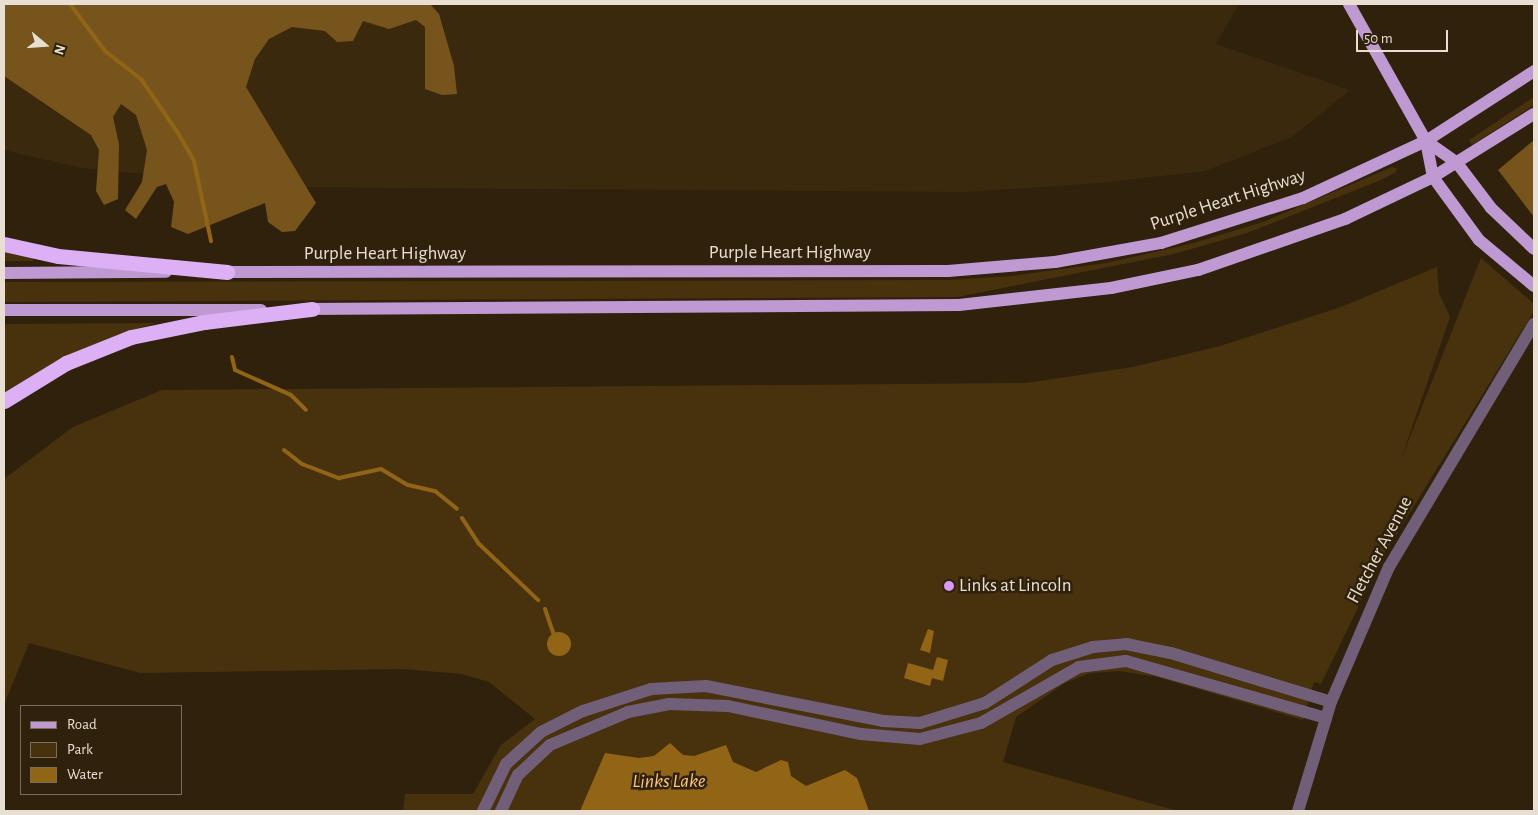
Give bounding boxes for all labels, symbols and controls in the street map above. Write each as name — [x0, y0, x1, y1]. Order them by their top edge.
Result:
north arrow — [20, 20, 70, 70]
scale bar — [1358, 20, 1450, 52]
text: 50 m — [1364, 31, 1393, 46]
text: N — [51, 43, 67, 56]
street label: Purple Heart Highway — [1147, 164, 1309, 236]
street label: Purple Heart Highway — [709, 242, 871, 264]
street label: Purple Heart Highway — [304, 243, 466, 265]
street label: Fletcher Avenue — [1342, 493, 1418, 607]
place label: Links at Lincoln — [959, 575, 1072, 597]
marker: Links at Lincoln — [943, 580, 955, 592]
legend — [20, 705, 182, 795]
text: Road — [67, 717, 97, 732]
text: Park — [67, 742, 93, 757]
text: Water — [67, 767, 103, 782]
water label: Links Lake — [632, 769, 706, 793]

